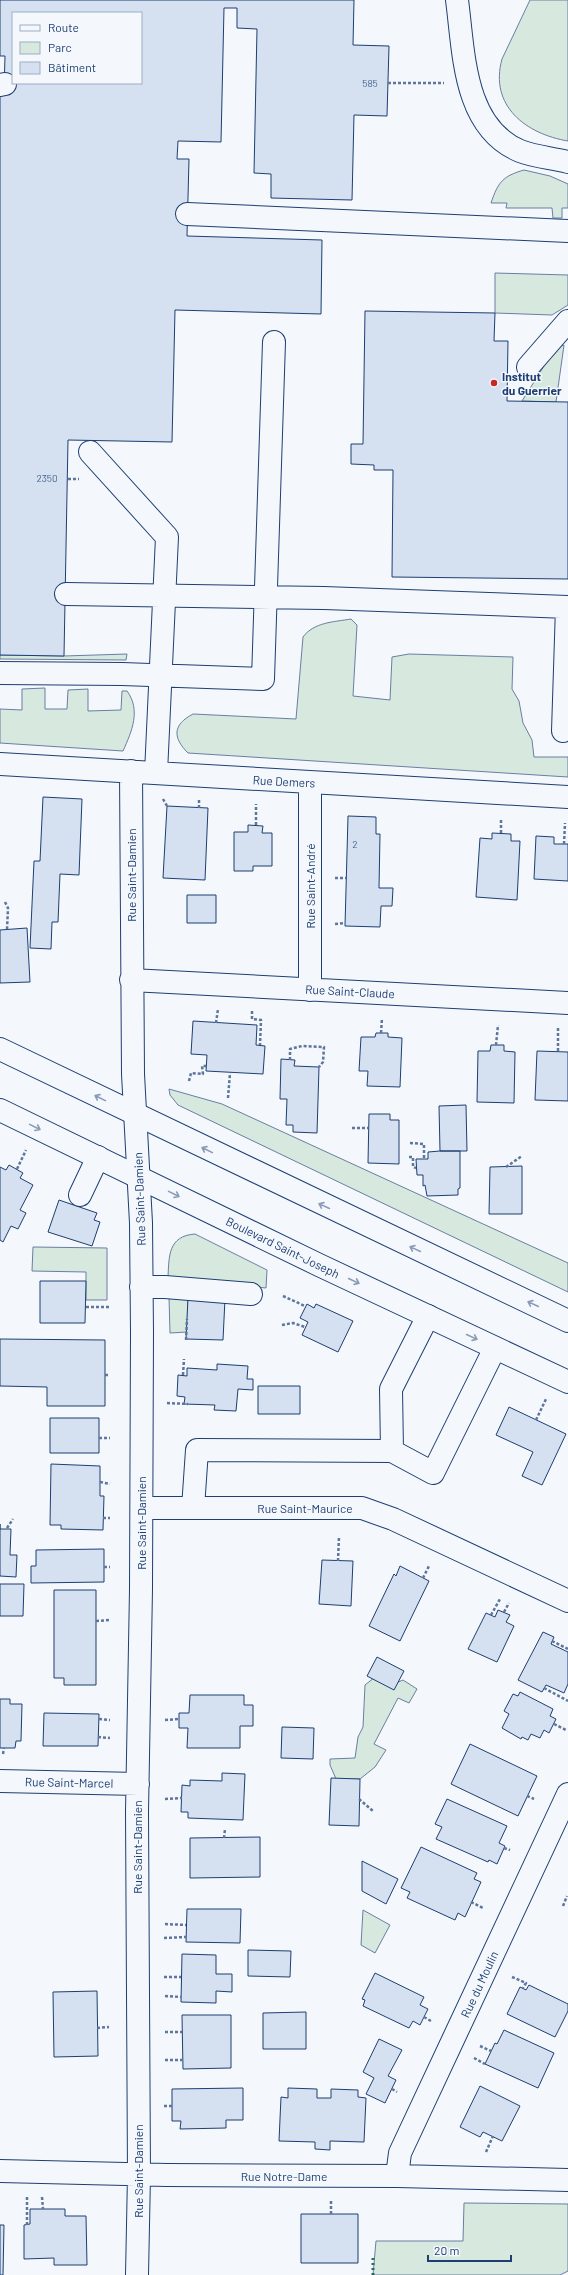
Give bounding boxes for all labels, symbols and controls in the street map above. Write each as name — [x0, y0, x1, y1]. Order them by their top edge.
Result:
legend — [12, 12, 142, 84]
text: Route — [48, 20, 79, 34]
text: Parc — [48, 40, 72, 54]
text: Bâtiment — [48, 60, 96, 74]
house number: 585 — [362, 77, 378, 89]
place label: Institut du Guerrier — [502, 369, 562, 397]
marker: Institut du Guerrier — [489, 378, 499, 388]
house number: 2350 — [36, 472, 58, 484]
street label: Rue Demers — [252, 772, 316, 790]
street label: Rue Saint-Damien — [124, 828, 138, 922]
house number: 2 — [352, 838, 358, 850]
street label: Rue Saint-André — [303, 843, 317, 929]
street label: Rue Saint-Claude — [305, 982, 395, 1000]
one-way arrow — [94, 1094, 106, 1101]
one-way arrow — [29, 1124, 41, 1131]
one-way arrow — [201, 1146, 213, 1153]
street label: Rue Saint-Damien — [130, 1152, 148, 1246]
one-way arrow — [168, 1191, 180, 1198]
one-way arrow — [319, 1202, 331, 1209]
street label: Boulevard Saint-Joseph — [224, 1213, 342, 1281]
one-way arrow — [410, 1245, 422, 1252]
one-way arrow — [348, 1278, 360, 1285]
one-way arrow — [527, 1300, 539, 1307]
one-way arrow — [465, 1334, 477, 1341]
street label: Rue Saint-Damien — [134, 1476, 148, 1570]
street label: Rue Saint-Maurice — [257, 1501, 353, 1515]
street label: Rue Saint-Marcel — [25, 1774, 113, 1790]
street label: Rue Saint-Damien — [130, 1800, 144, 1894]
street label: Rue du Moulin — [457, 1949, 501, 2019]
street label: Rue Saint-Damien — [131, 2124, 145, 2218]
street label: Rue Notre-Dame — [241, 2169, 327, 2183]
scale bar — [428, 2237, 511, 2263]
text: 20 m — [434, 2243, 460, 2257]

